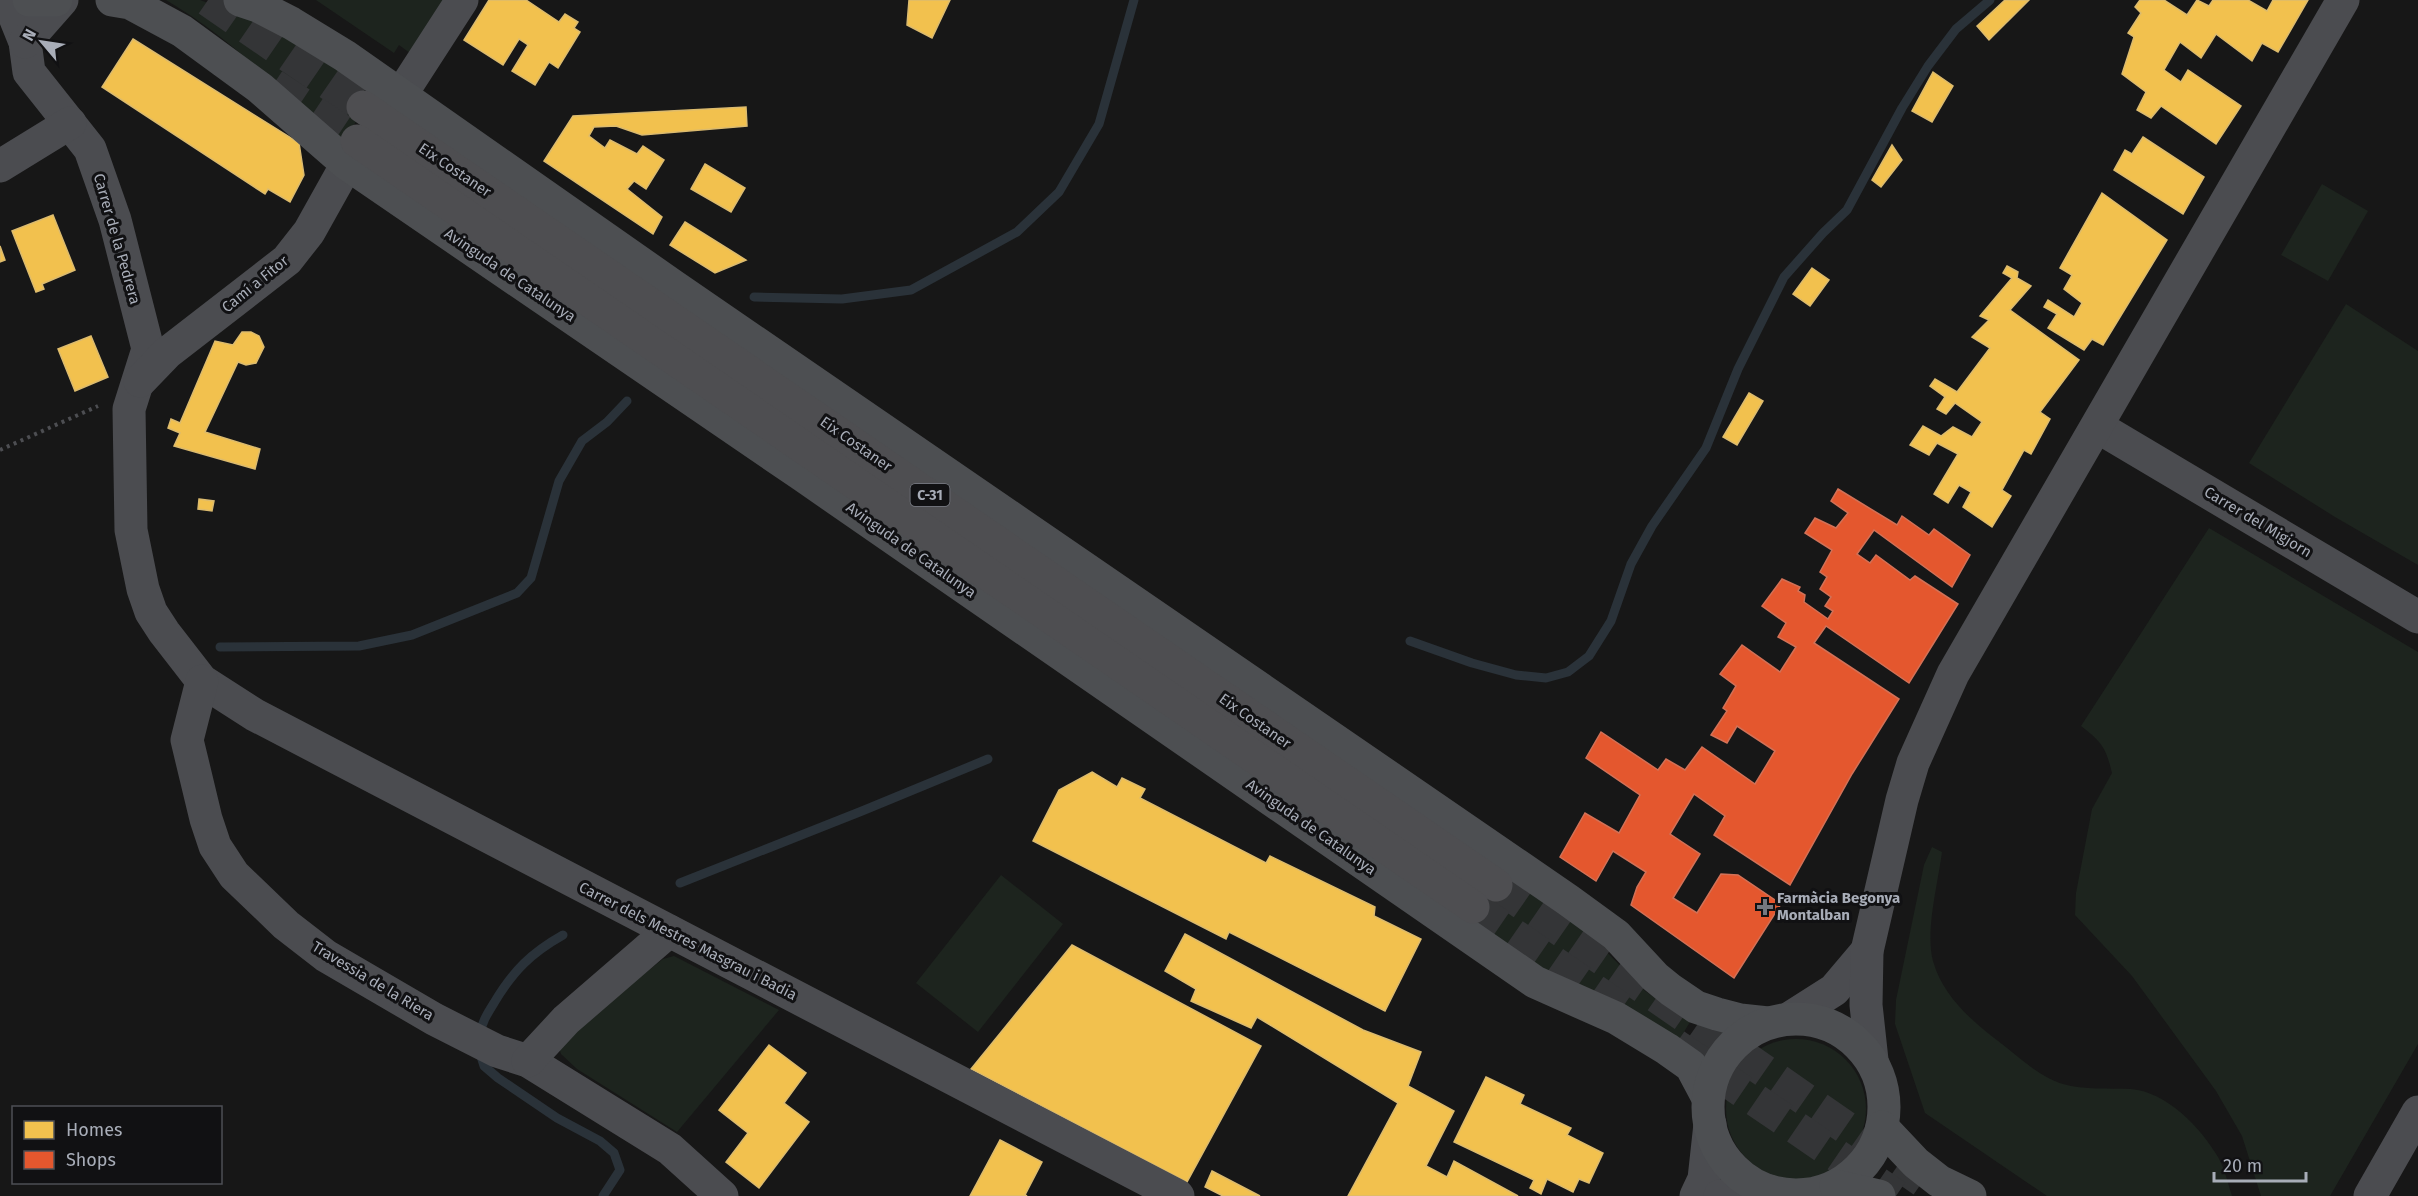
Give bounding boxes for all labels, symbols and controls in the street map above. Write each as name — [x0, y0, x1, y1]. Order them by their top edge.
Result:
north arrow — [12, 12, 72, 72]
text: N — [18, 26, 40, 44]
street label: Eix Costaner — [415, 139, 495, 201]
street label: Carrer de la Pedrera — [90, 171, 144, 307]
street label: Avinguda de Catalunya — [441, 224, 579, 326]
street label: Camí a Fitor — [218, 252, 292, 316]
street label: Eix Costaner — [817, 413, 896, 475]
street label: Carrer del Migjorn — [2201, 483, 2315, 561]
road number: C-31 — [910, 484, 950, 506]
street label: Avinguda de Catalunya — [843, 498, 979, 602]
street label: Eix Costaner — [1216, 690, 1295, 752]
street label: Avinguda de Catalunya — [1243, 775, 1379, 879]
street label: Carrer dels Mestres Masgrau i Badia — [576, 878, 800, 1004]
place label: Farmàcia Begonya Montalban — [1777, 889, 1900, 924]
marker: Farmàcia Begonya Montalban — [1758, 900, 1772, 914]
street label: Travessia de la Riera — [309, 938, 437, 1024]
legend — [12, 1106, 222, 1184]
text: Homes — [66, 1119, 122, 1141]
scale bar — [2214, 1145, 2306, 1183]
text: Shops — [66, 1149, 116, 1171]
text: 20 m — [2223, 1155, 2262, 1177]

